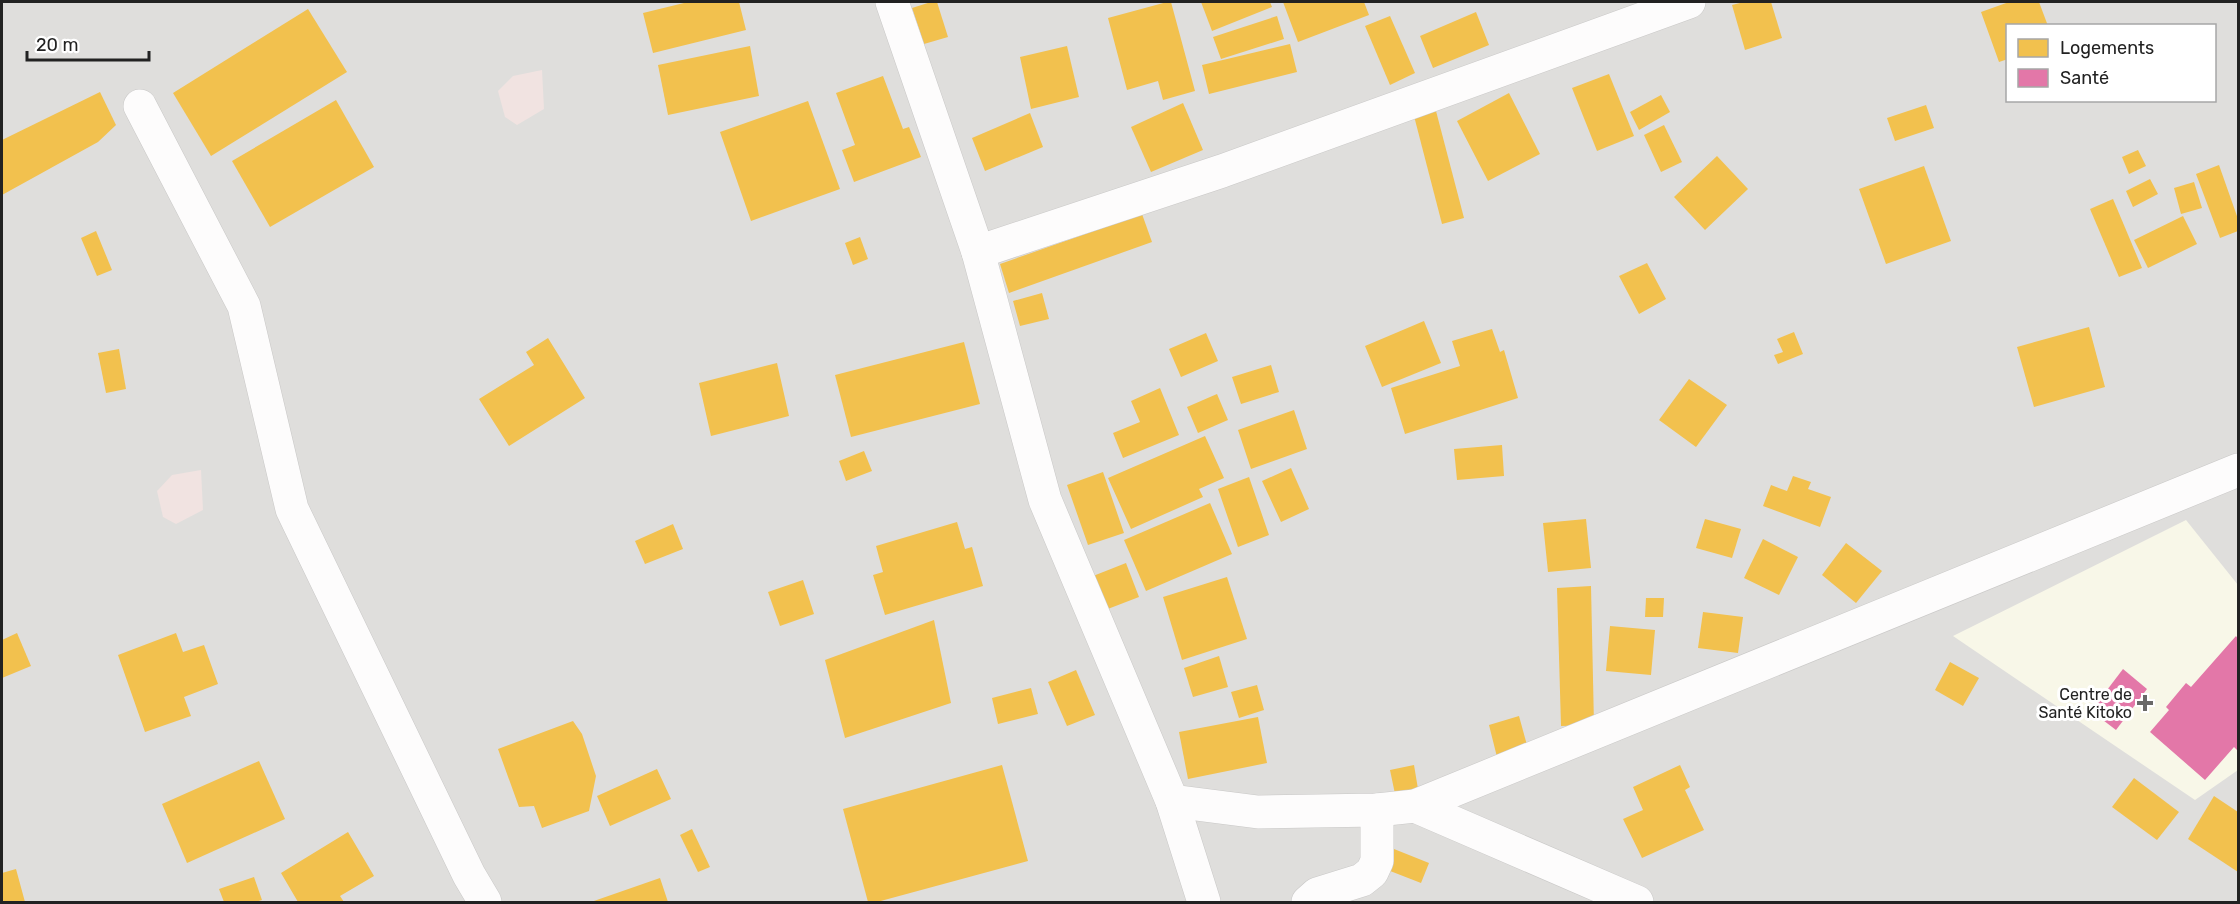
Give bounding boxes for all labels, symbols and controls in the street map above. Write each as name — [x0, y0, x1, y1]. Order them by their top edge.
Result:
scale bar — [27, 24, 148, 62]
legend — [2006, 24, 2216, 102]
text: 20 m — [36, 34, 78, 56]
text: Logements — [2060, 37, 2154, 59]
text: Santé — [2060, 67, 2109, 89]
place label: Centre de Santé Kitoko — [2039, 685, 2132, 722]
marker: Centre de Santé Kitoko — [2136, 694, 2154, 712]

